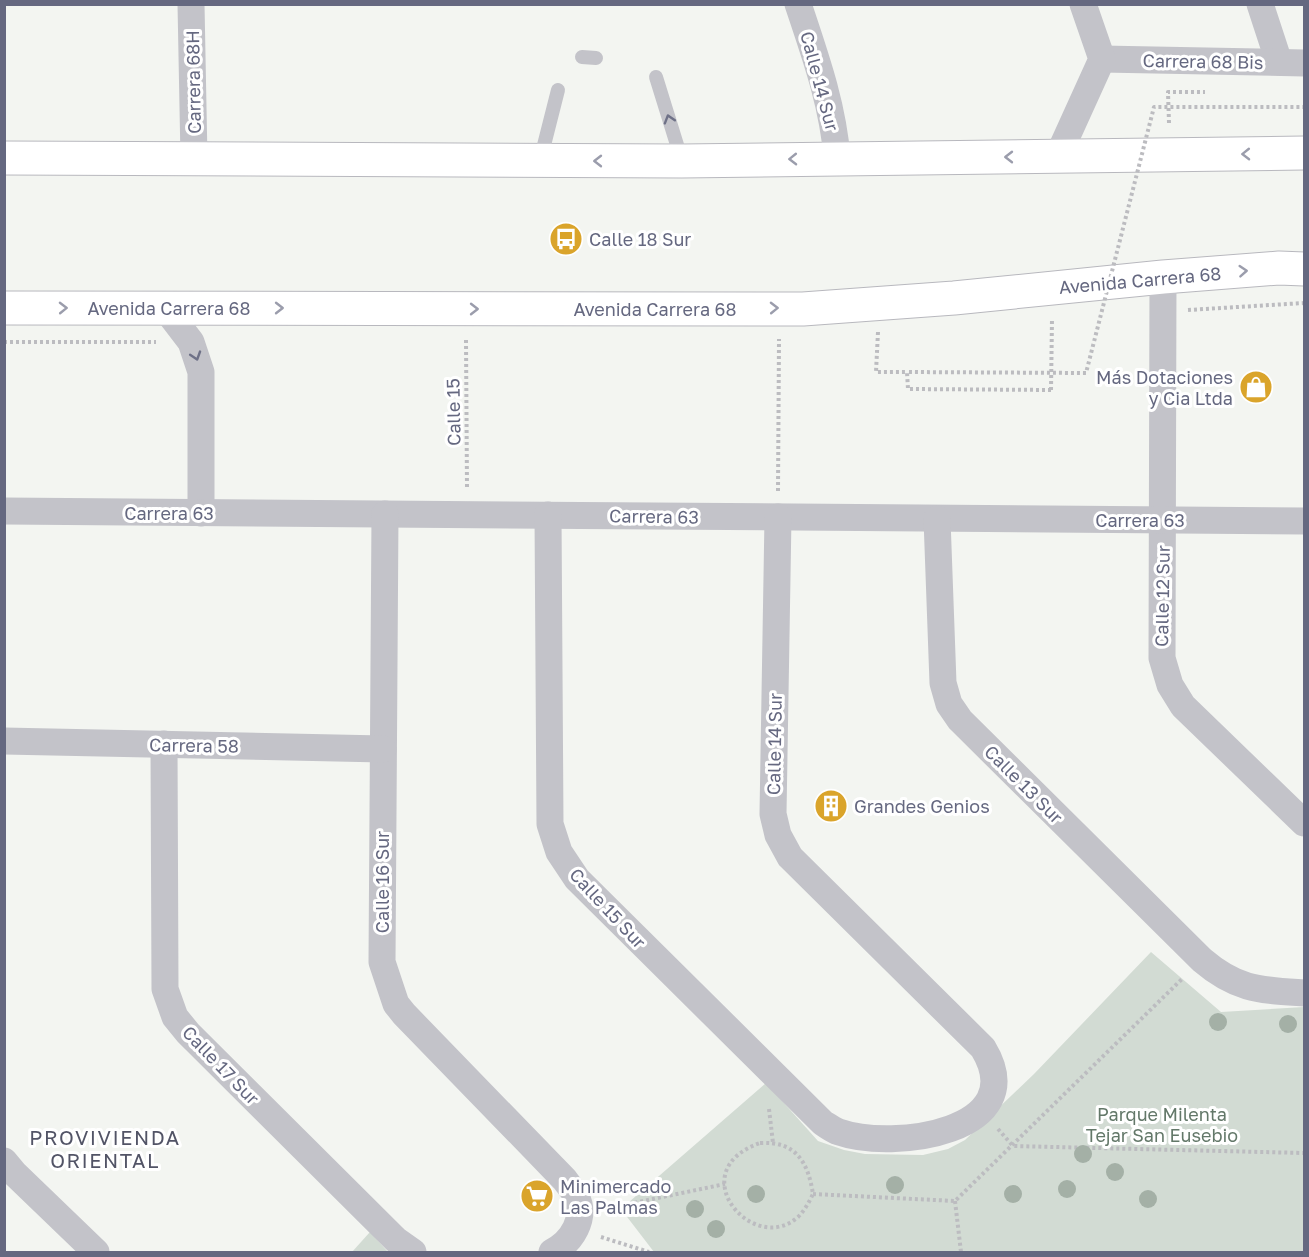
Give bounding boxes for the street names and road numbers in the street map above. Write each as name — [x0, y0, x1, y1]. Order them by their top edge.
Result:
street label: Calle 14 Sur — [796, 29, 844, 133]
street label: Carrera 68H — [181, 30, 205, 134]
street label: Carrera 68 Bis — [1142, 49, 1264, 73]
street label: Avenida Carrera 68 — [1058, 262, 1222, 298]
street label: Avenida Carrera 68 — [88, 297, 250, 319]
street label: Avenida Carrera 68 — [574, 298, 736, 320]
street label: Calle 15 — [441, 378, 465, 446]
street label: Carrera 63 — [124, 502, 214, 524]
street label: Carrera 63 — [609, 504, 699, 528]
street label: Carrera 63 — [1095, 509, 1185, 531]
street label: Calle 12 Sur — [1150, 545, 1174, 647]
street label: Calle 14 Sur — [762, 693, 786, 795]
street label: Carrera 58 — [149, 733, 239, 757]
street label: Calle 13 Sur — [980, 740, 1068, 828]
street label: Calle 16 Sur — [371, 831, 393, 933]
street label: Calle 15 Sur — [565, 863, 651, 953]
street label: Calle 17 Sur — [178, 1021, 264, 1109]

